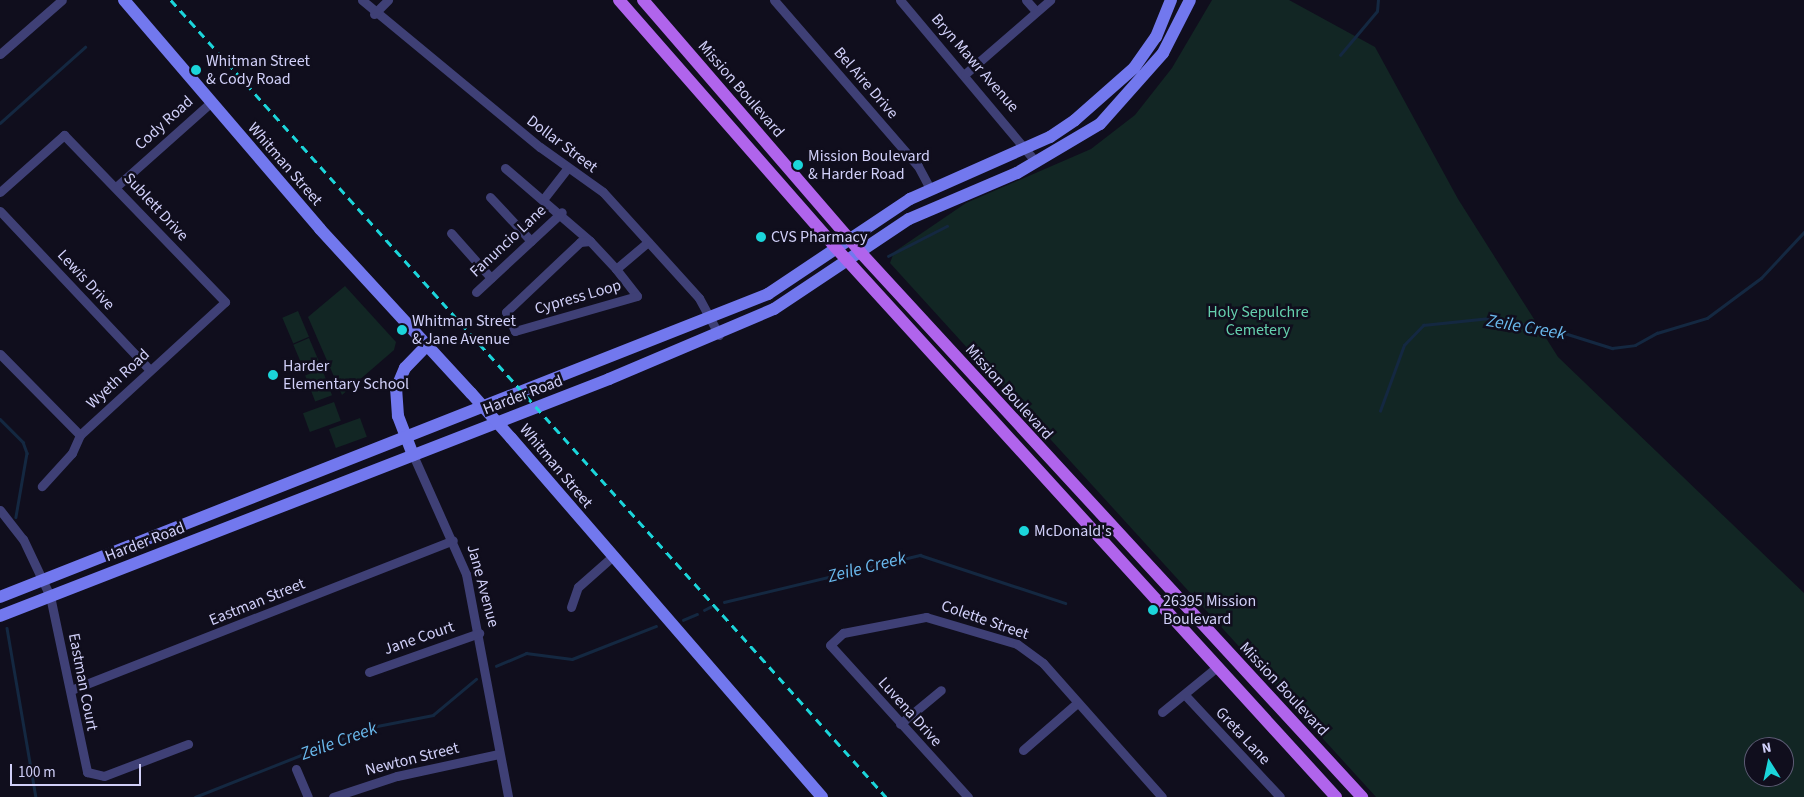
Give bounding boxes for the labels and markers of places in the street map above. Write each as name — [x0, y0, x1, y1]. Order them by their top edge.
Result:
place label: Whitman Street & Cody Road — [206, 51, 310, 89]
marker: Whitman Street & Cody Road — [190, 64, 202, 76]
place label: Mission Boulevard & Harder Road — [808, 146, 930, 184]
marker: Mission Boulevard & Harder Road — [792, 159, 804, 171]
place label: CVS Pharmacy — [771, 227, 867, 247]
marker: CVS Pharmacy — [755, 231, 767, 243]
place label: Whitman Street & Jane Avenue — [412, 311, 516, 349]
marker: Whitman Street & Jane Avenue — [396, 324, 408, 336]
place label: Harder Elementary School — [283, 356, 409, 394]
marker: Harder Elementary School — [267, 369, 279, 381]
place label: McDonald's — [1034, 521, 1112, 541]
marker: McDonald's — [1018, 525, 1030, 537]
place label: 26395 Mission Boulevard — [1163, 591, 1256, 629]
marker: 26395 Mission Boulevard — [1147, 604, 1159, 616]

